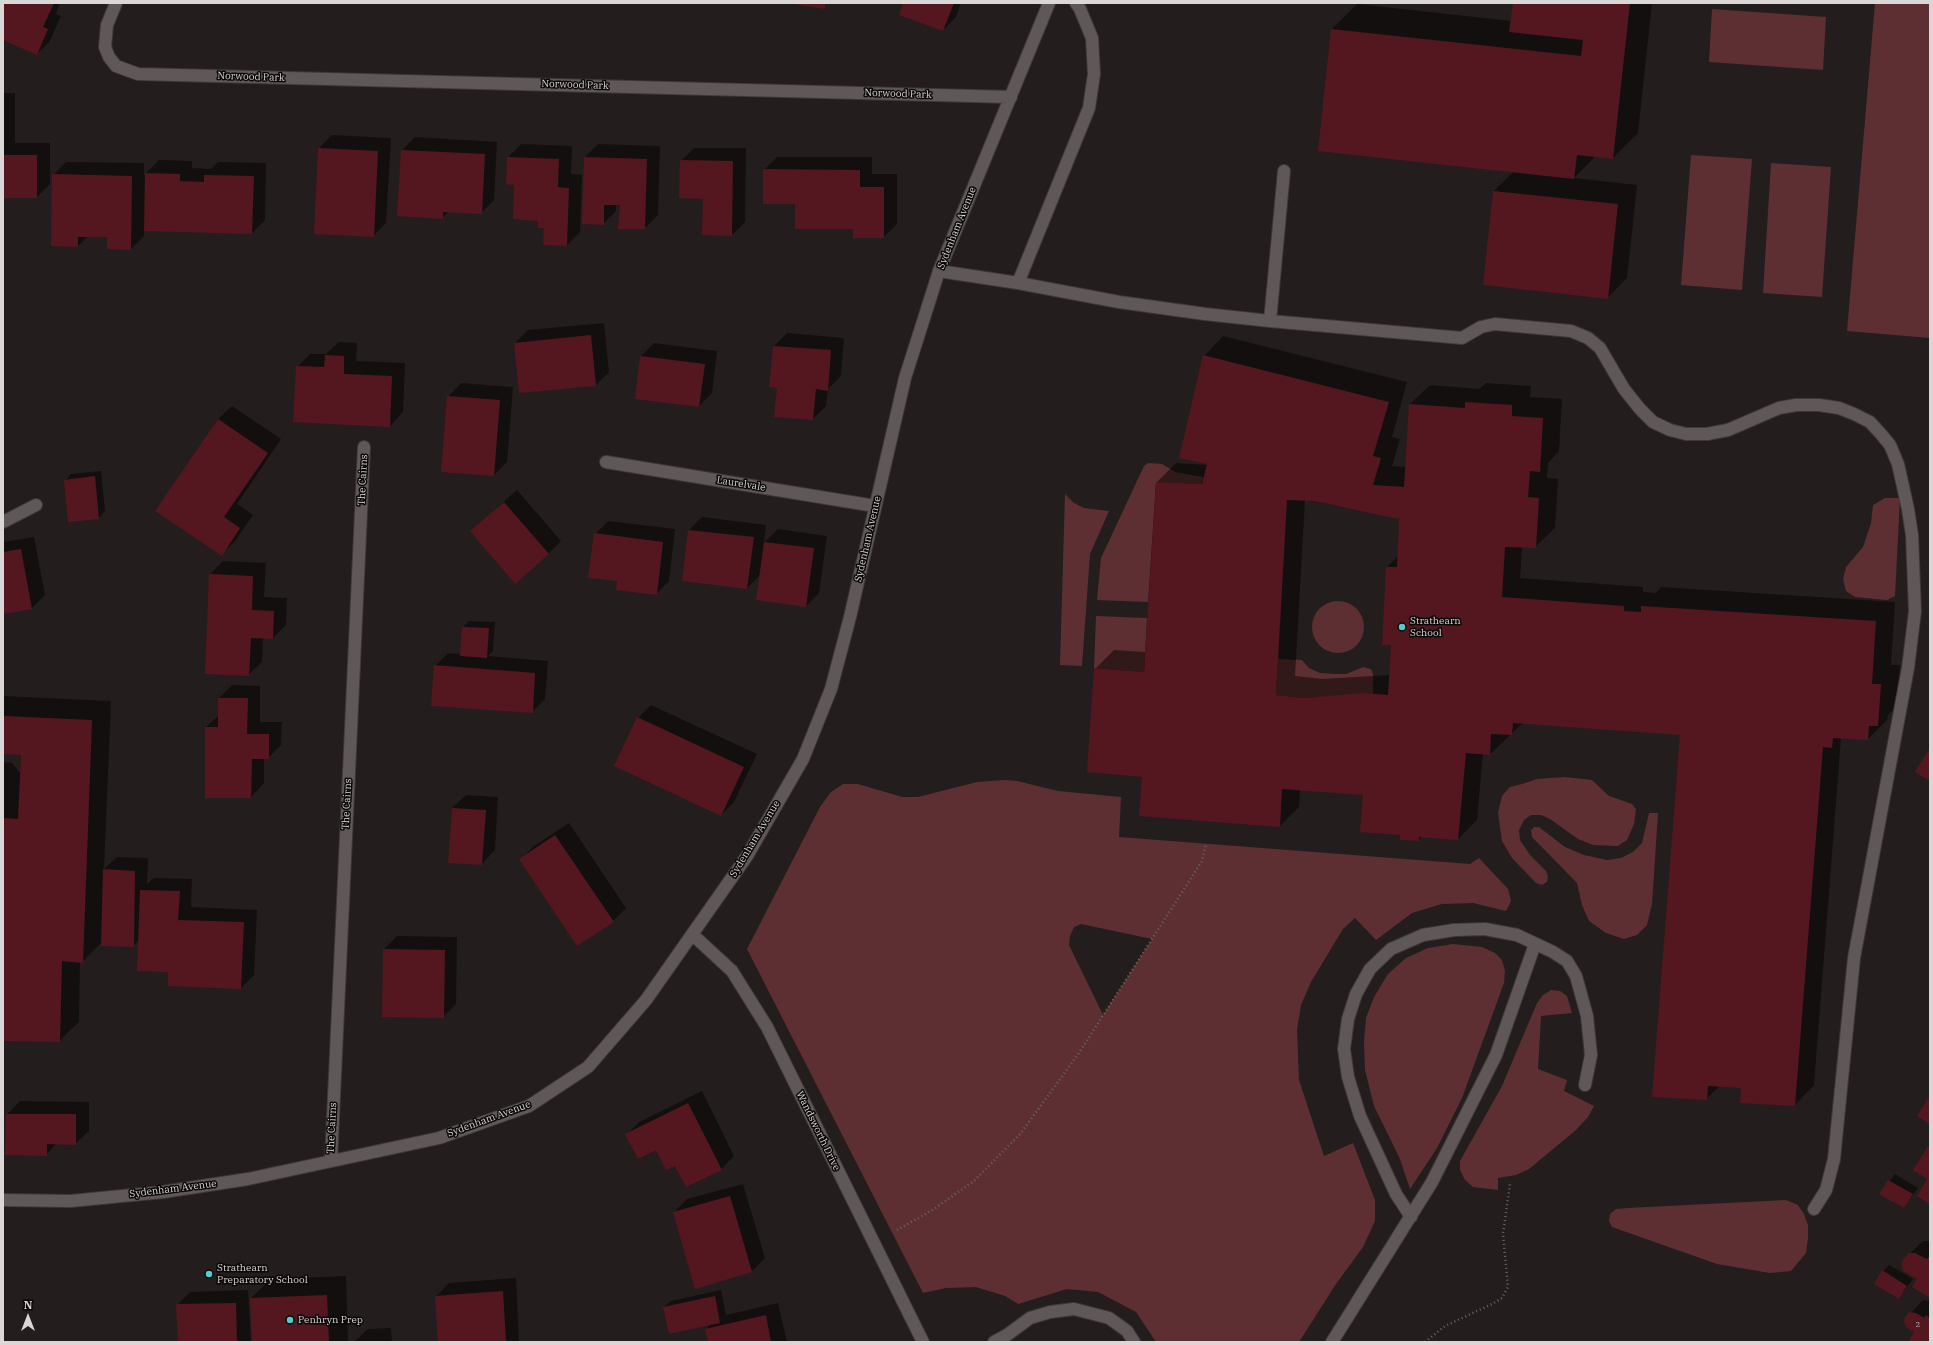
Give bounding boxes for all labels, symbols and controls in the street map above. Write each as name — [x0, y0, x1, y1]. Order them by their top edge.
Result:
street label: Norwood Park — [217, 70, 285, 84]
street label: Norwood Park — [541, 78, 609, 92]
street label: Norwood Park — [864, 87, 932, 101]
street label: Sydenham Avenue — [935, 185, 979, 271]
street label: The Cairns — [356, 454, 370, 506]
street label: Laurelvale — [716, 474, 766, 494]
street label: Sydenham Avenue — [852, 495, 884, 583]
place label: Strathearn School — [1410, 615, 1461, 638]
marker: Strathearn School — [1397, 622, 1407, 632]
street label: The Cairns — [340, 778, 354, 830]
street label: Sydenham Avenue — [727, 798, 783, 880]
street label: Wandsworth Drive — [794, 1089, 842, 1173]
street label: Sydenham Avenue — [446, 1098, 532, 1140]
street label: The Cairns — [325, 1102, 339, 1154]
street label: Sydenham Avenue — [129, 1178, 217, 1200]
place label: Strathearn Preparatory School — [217, 1262, 308, 1286]
marker: Strathearn Preparatory School — [204, 1269, 214, 1279]
north arrow — [8, 1297, 48, 1337]
text: N — [24, 1298, 32, 1312]
place label: Penhryn Prep — [298, 1314, 363, 1326]
marker: Penhryn Prep — [285, 1315, 295, 1325]
house number: 2 — [1916, 1320, 1920, 1330]

